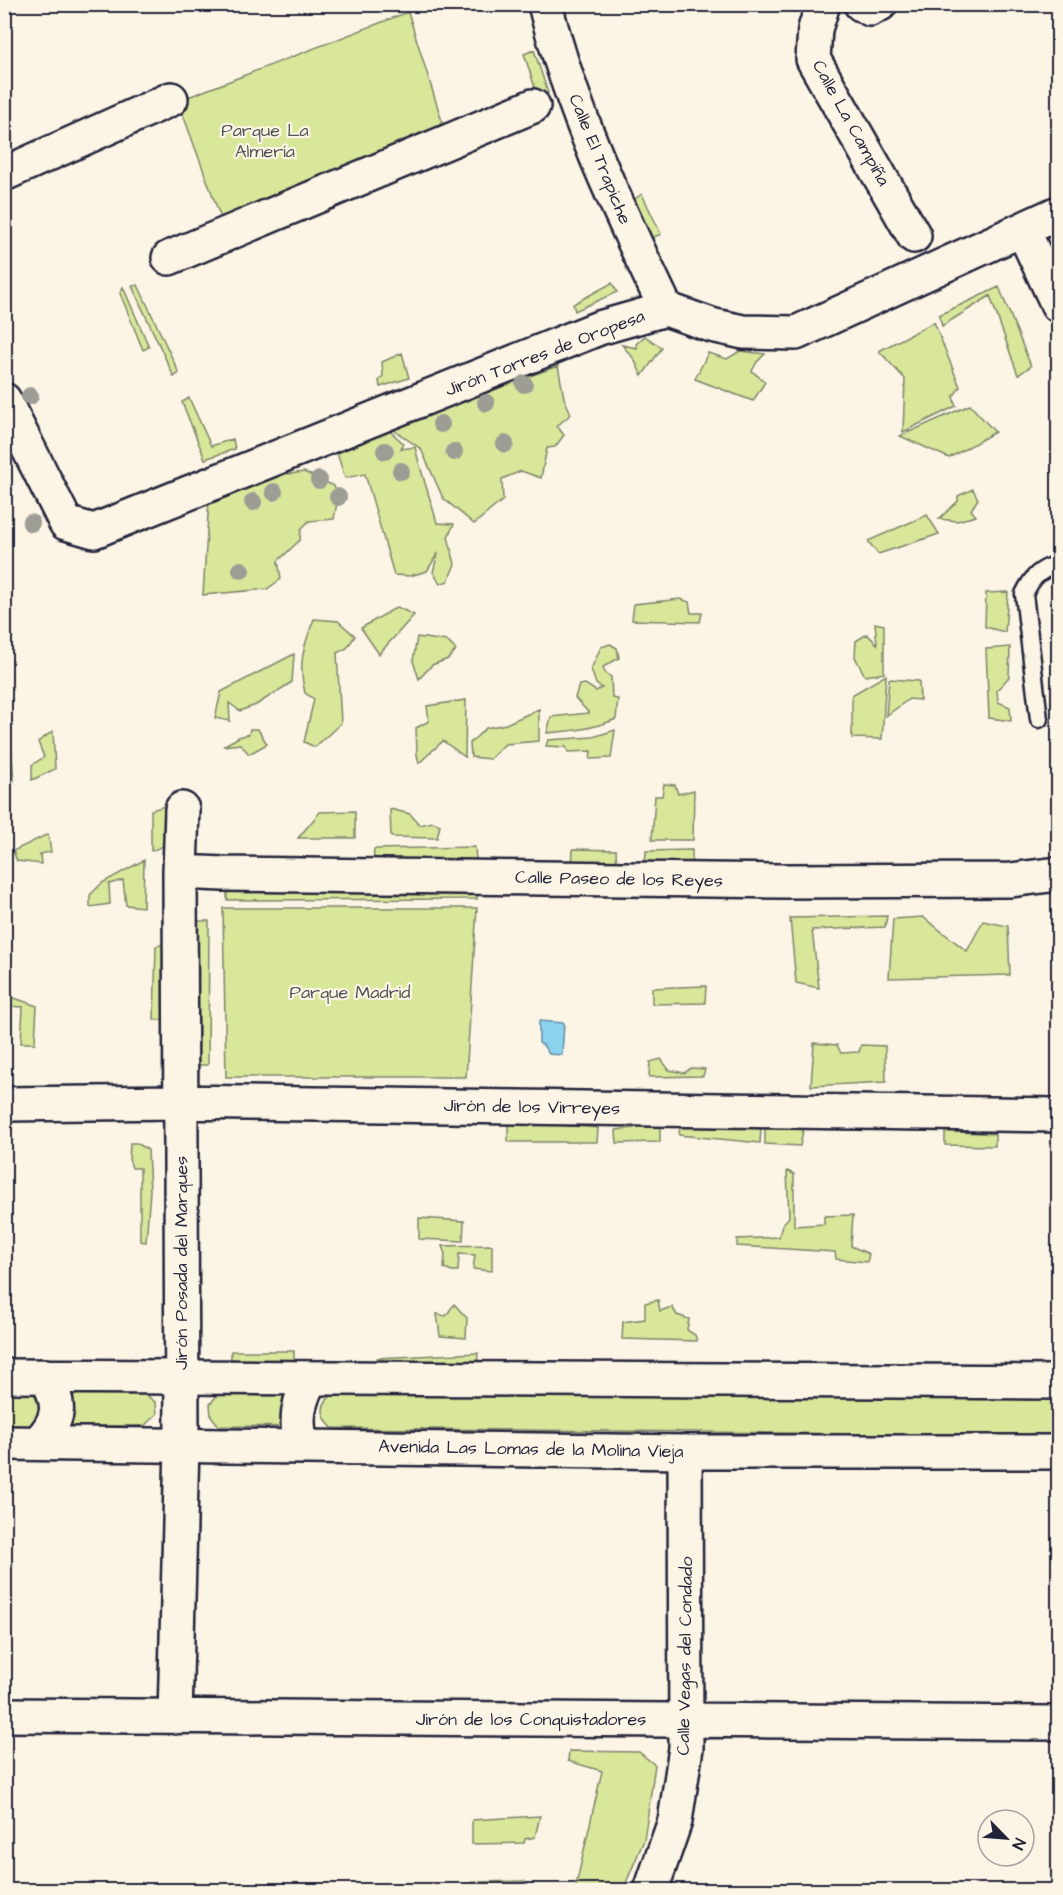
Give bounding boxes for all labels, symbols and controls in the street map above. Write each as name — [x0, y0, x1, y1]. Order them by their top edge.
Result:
street label: Calle La Campiña — [806, 56, 896, 190]
street label: Calle El Trapiche — [563, 90, 638, 228]
park label: Parque La Almería — [221, 118, 309, 164]
street label: Jirón Torres de Oropesa — [442, 303, 648, 403]
street label: Calle Paseo de los Reyes — [515, 865, 723, 894]
park label: Parque Madrid — [289, 980, 411, 1005]
street label: Jirón de los Virreyes — [444, 1093, 620, 1122]
street label: Jirón Posada del Marques — [169, 1156, 194, 1370]
street label: Avenida Las Lomas de la Molina Vieja — [378, 1434, 684, 1464]
street label: Calle Vegas del Condado — [671, 1556, 700, 1756]
street label: Jirón de los Conquistadores — [416, 1707, 646, 1732]
north arrow — [976, 1808, 1036, 1868]
text: N — [1007, 1835, 1031, 1853]

